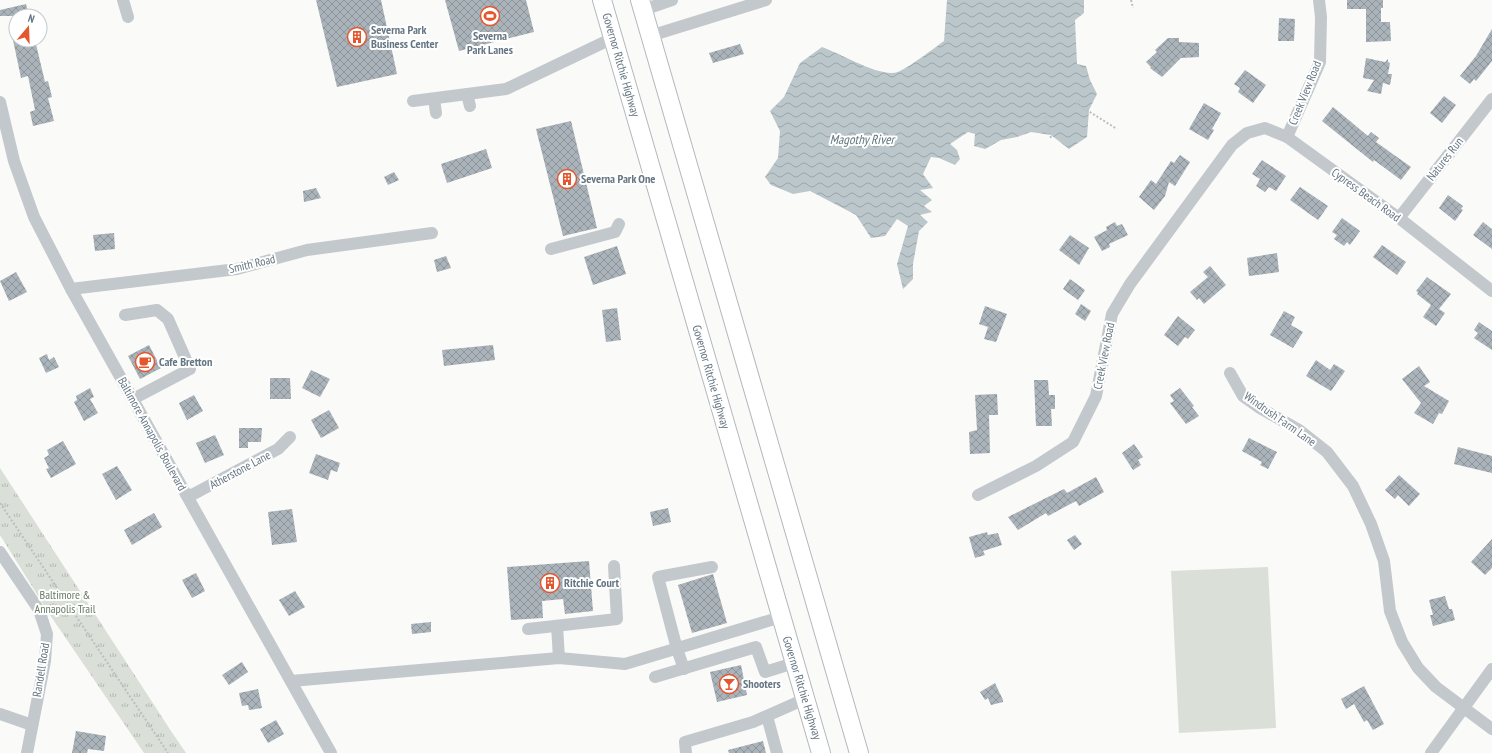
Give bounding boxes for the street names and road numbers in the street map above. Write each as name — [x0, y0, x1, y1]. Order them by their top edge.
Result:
street label: Governor Ritchie Highway — [599, 11, 644, 119]
street label: Creek View Road — [1285, 58, 1324, 127]
street label: Natures Run — [1423, 134, 1466, 183]
street label: Cypress Beach Road — [1329, 165, 1404, 225]
street label: Smith Road — [227, 251, 277, 276]
street label: Creek View Road — [1090, 321, 1117, 391]
street label: Governor Ritchie Highway — [689, 323, 734, 431]
street label: Baltimore Annapolis Boulevard — [115, 374, 190, 493]
street label: Windrush Farm Lane — [1241, 388, 1319, 449]
street label: Atherstone Lane — [206, 447, 273, 492]
street label: Governor Ritchie Highway — [780, 634, 825, 742]
street label: Randell Road — [29, 642, 52, 698]

